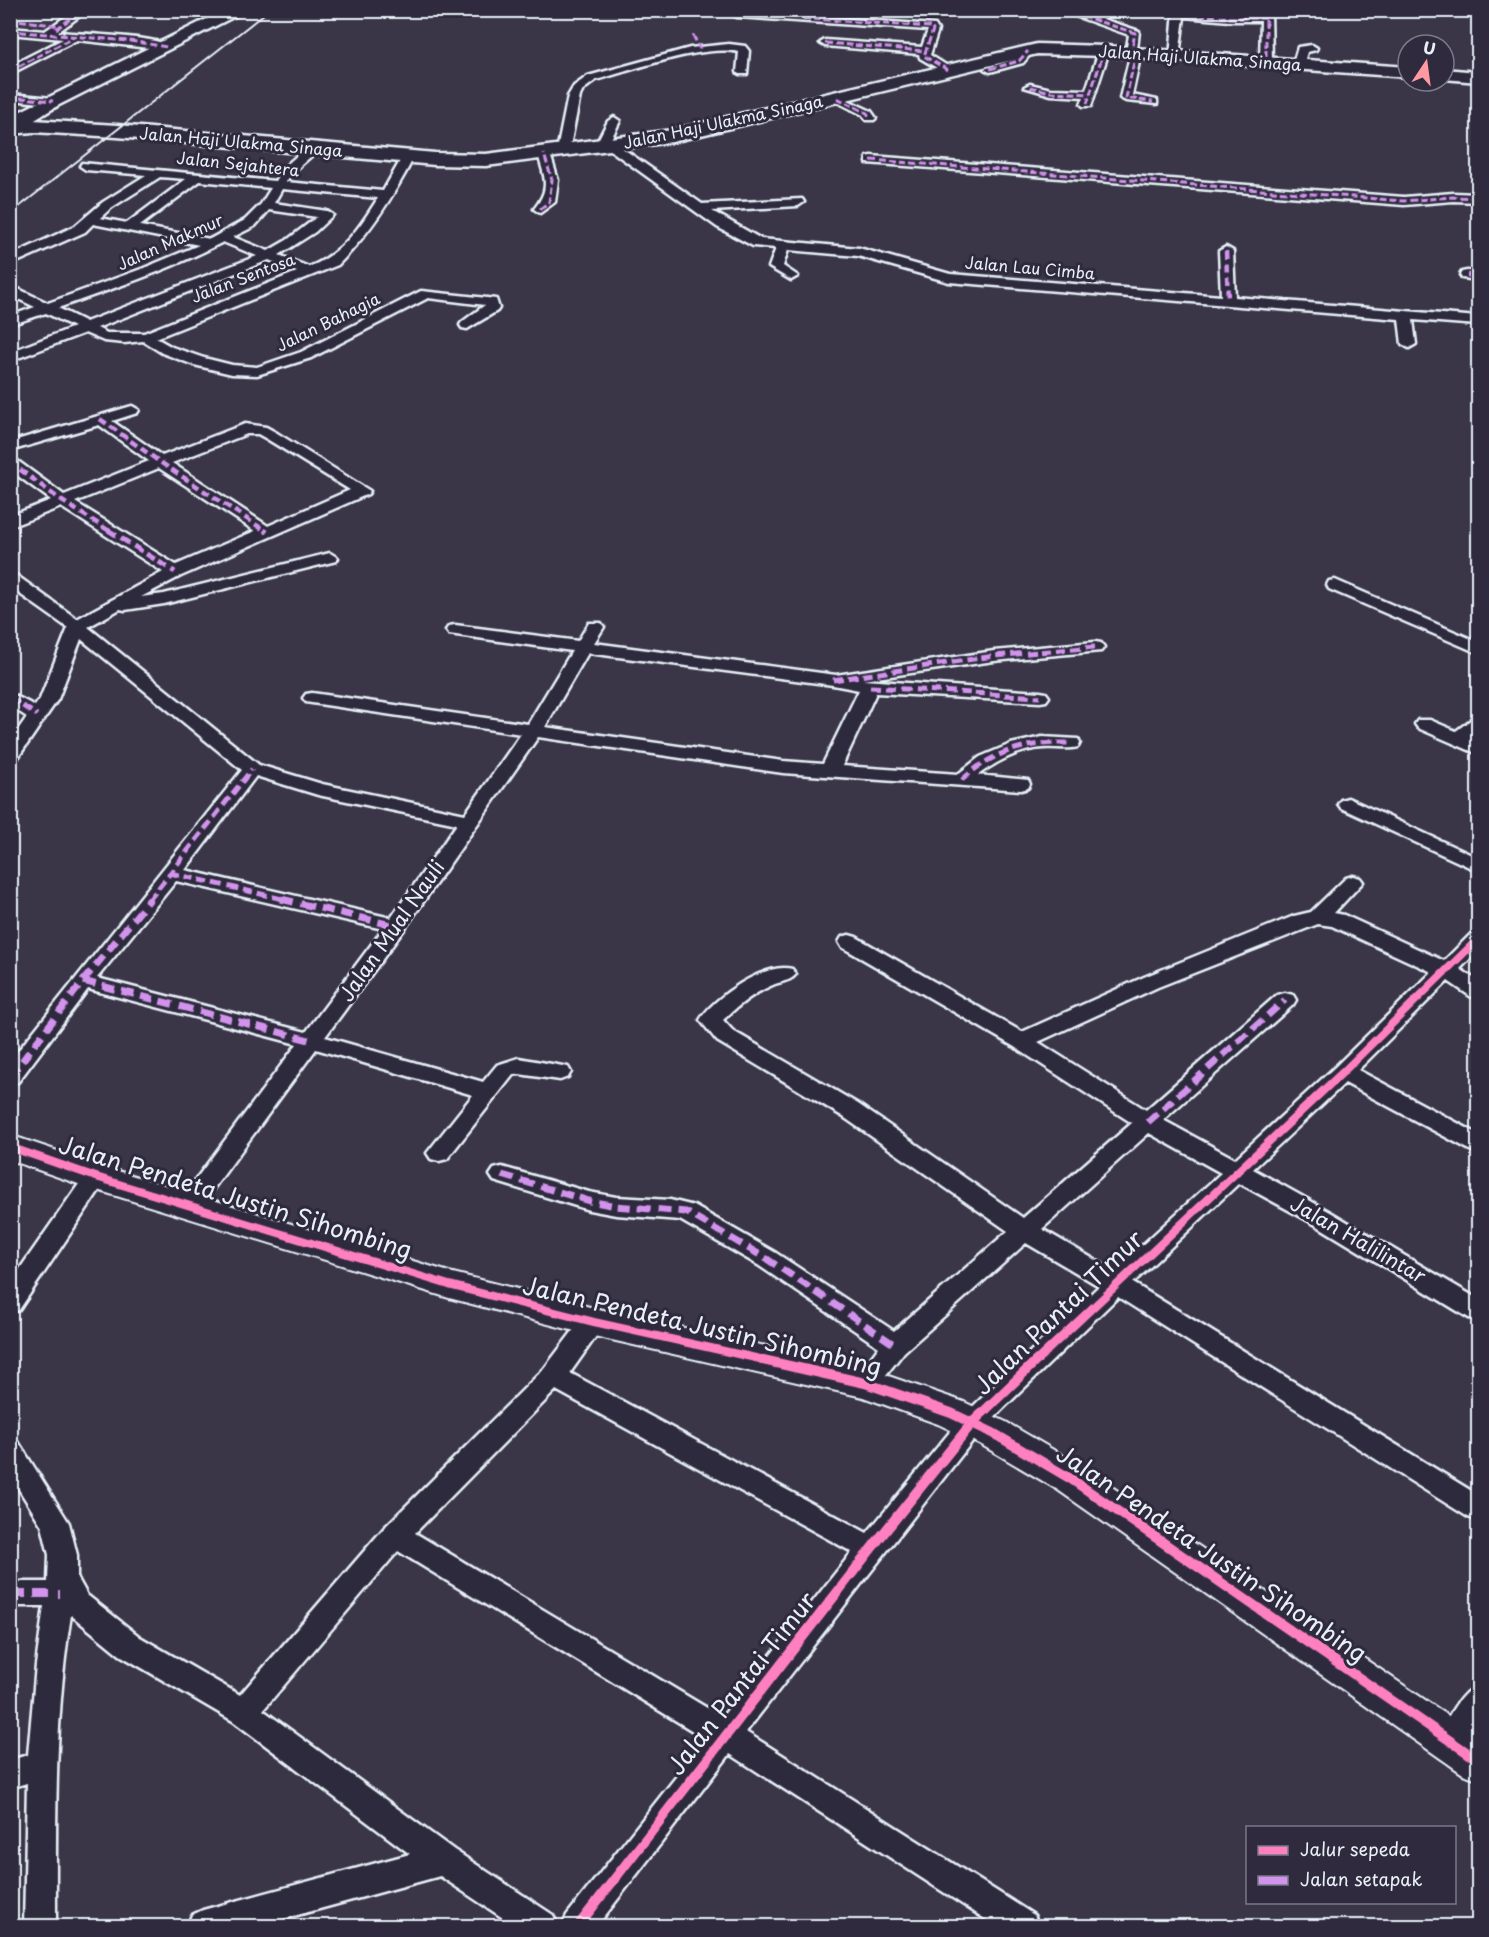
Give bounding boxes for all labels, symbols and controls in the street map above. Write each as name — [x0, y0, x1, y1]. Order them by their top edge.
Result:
north arrow — [1396, 33, 1456, 93]
text: U — [1421, 34, 1438, 60]
street label: Jalan Haji Ulakma Sinaga — [1098, 38, 1303, 76]
street label: Jalan Haji Ulakma Sinaga — [621, 88, 826, 154]
street label: Jalan Haji Ulakma Sinaga — [139, 120, 344, 162]
street label: Jalan Sejahtera — [176, 145, 301, 181]
street label: Jalan Makmur — [113, 207, 227, 275]
street label: Jalan Sentosa — [187, 246, 298, 308]
street label: Jalan Lau Cimba — [964, 249, 1096, 285]
street label: Jalan Bahagia — [272, 286, 384, 357]
street label: Jalan Mual Nauli — [331, 854, 451, 1007]
street label: Jalan Pendeta Justin Sihombing — [55, 1125, 417, 1267]
street label: Jalan Halilintar — [1285, 1188, 1432, 1290]
street label: Jalan Pantai Timur — [965, 1220, 1151, 1402]
street label: Jalan Pendeta Justin Sihombing — [519, 1266, 886, 1384]
street label: Jalan Pendeta Justin Sihombing — [1050, 1435, 1375, 1670]
street label: Jalan Pantai Timur — [657, 1583, 824, 1782]
legend — [1246, 1826, 1456, 1904]
text: Jalur sepeda — [1300, 1835, 1410, 1862]
text: Jalan setapak — [1300, 1865, 1422, 1892]

